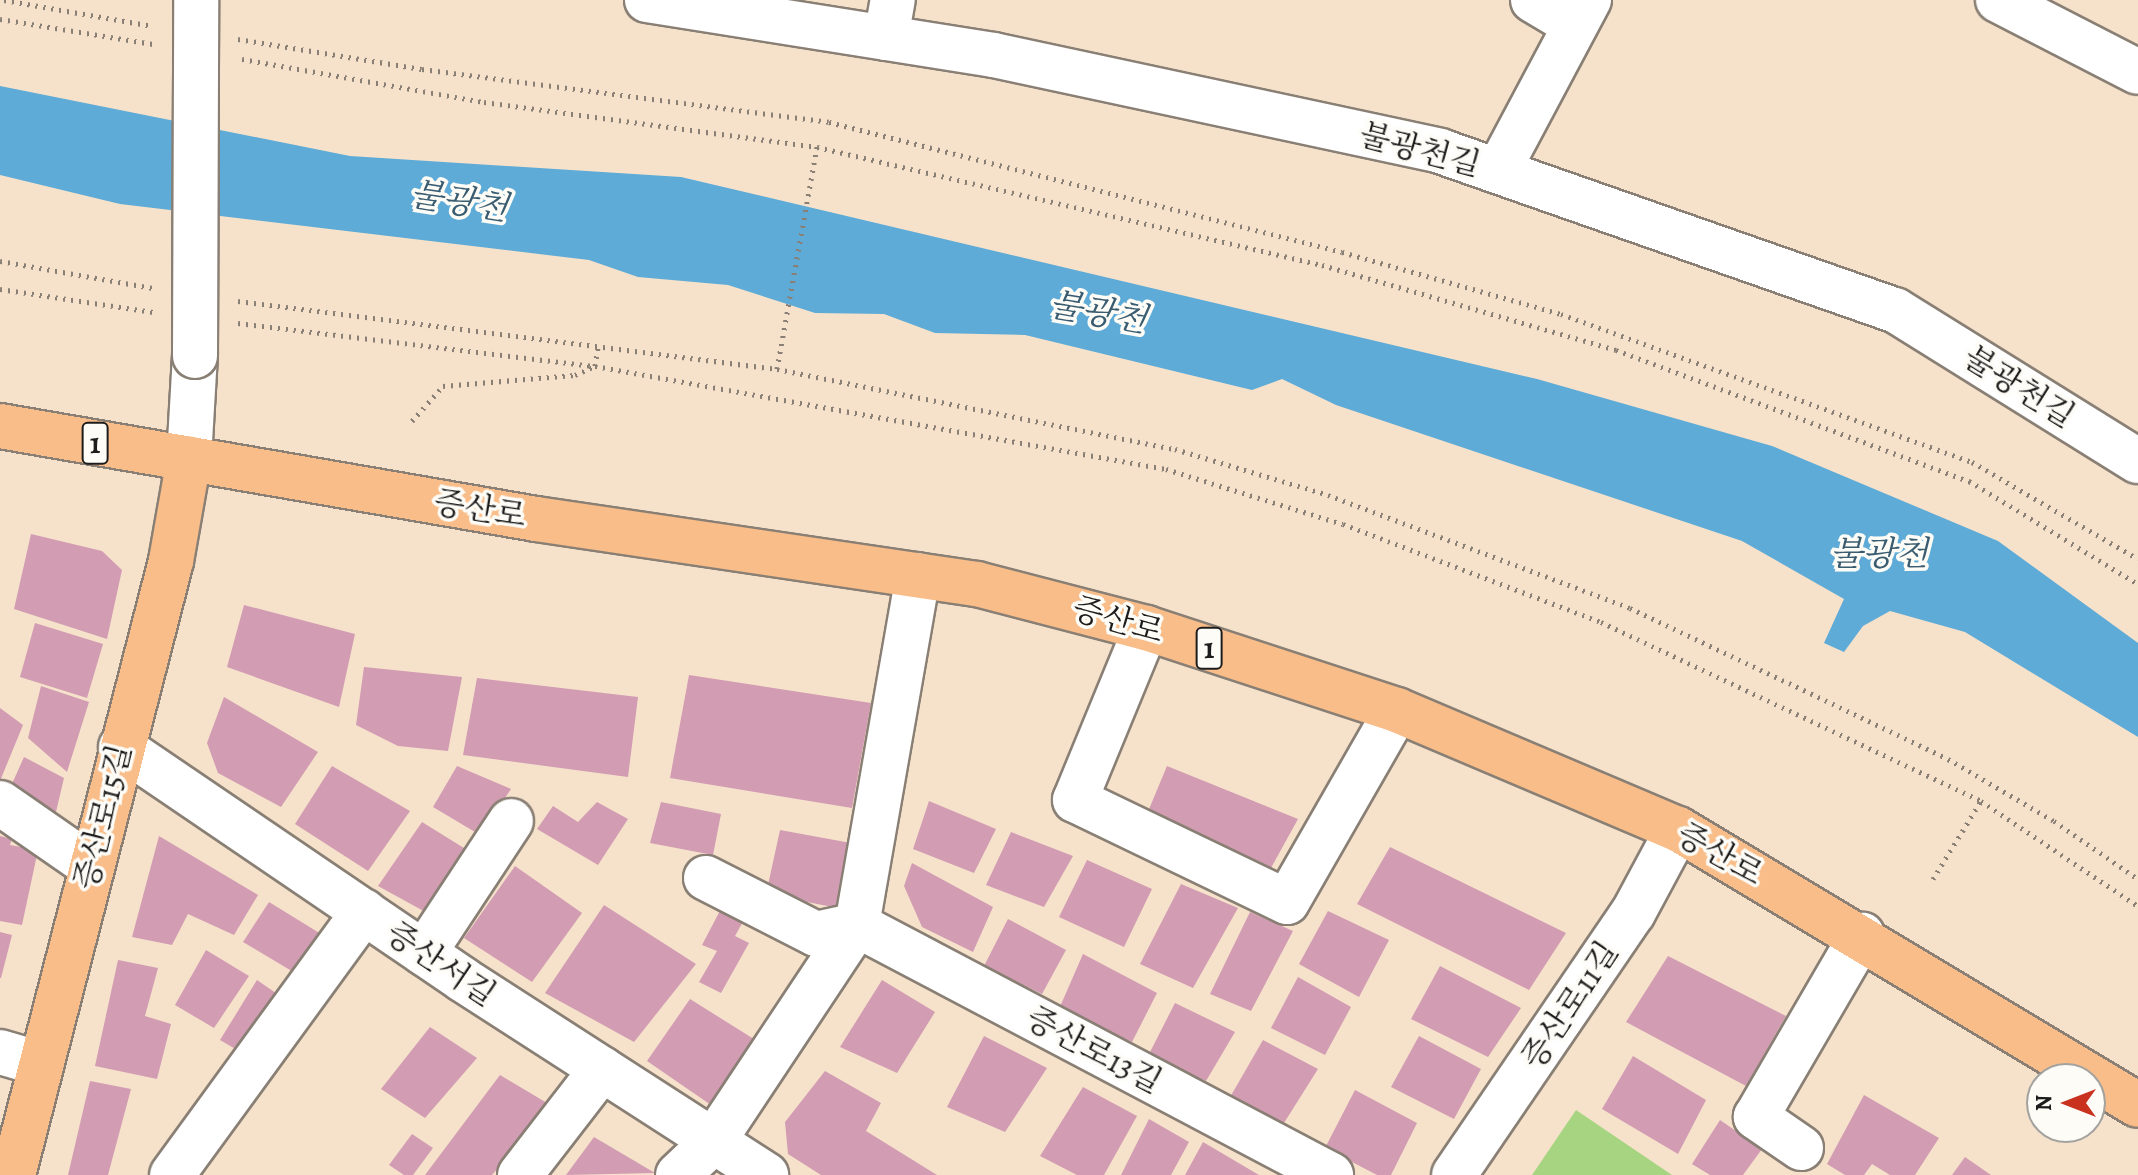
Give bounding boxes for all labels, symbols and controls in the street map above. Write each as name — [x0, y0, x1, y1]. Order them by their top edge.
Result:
street label: 불광천길 — [1355, 115, 1485, 185]
water label: 불광천 — [407, 173, 511, 229]
water label: 불광천 — [1046, 283, 1150, 341]
street label: 불광천길 — [1956, 338, 2082, 436]
road number: 1 — [81, 417, 109, 469]
street label: 증산로 — [431, 483, 529, 535]
water label: 불광천 — [1830, 534, 1928, 574]
street label: 증산로 — [1068, 589, 1168, 651]
road number: 1 — [1195, 622, 1223, 674]
street label: 증산로15길 — [66, 740, 140, 894]
street label: 증산로 — [1670, 815, 1770, 893]
street label: 증산서길 — [379, 914, 503, 1014]
street label: 증산로11길 — [1513, 934, 1627, 1076]
street label: 증산로13길 — [1020, 998, 1168, 1102]
north arrow — [2026, 1063, 2106, 1143]
text: N — [2029, 1095, 2059, 1111]

